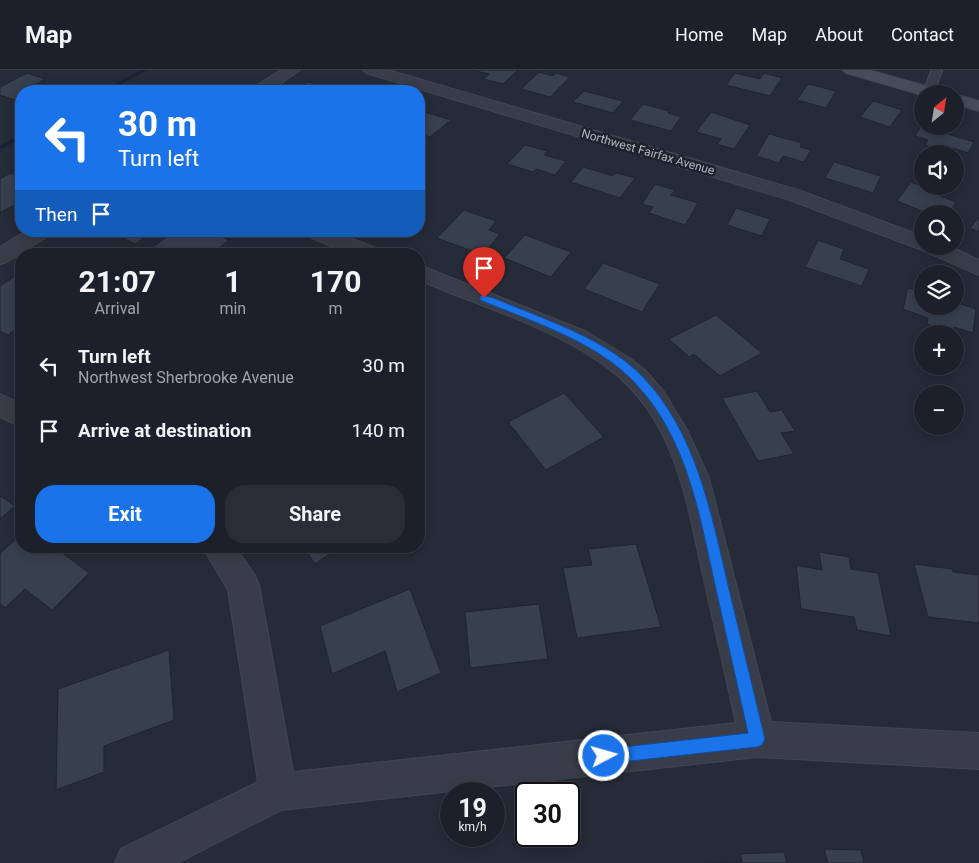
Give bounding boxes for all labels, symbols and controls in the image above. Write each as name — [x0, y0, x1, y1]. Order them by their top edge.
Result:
text: Map — [25, 21, 72, 49]
text: Home — [675, 24, 724, 45]
text: Map — [752, 24, 787, 45]
text: About — [815, 24, 863, 45]
text: Contact — [891, 24, 954, 45]
north arrow — [914, 85, 964, 135]
map controls — [914, 85, 964, 435]
text: 30 m — [118, 104, 197, 145]
icon: left — [35, 105, 100, 170]
street label: Northwest Fairfax Avenue — [580, 126, 716, 178]
button: sound — [914, 145, 964, 195]
text: Turn left — [118, 146, 199, 171]
icon: arrive — [87, 200, 115, 228]
text: Then — [35, 203, 77, 226]
button: search — [914, 205, 964, 255]
pin — [463, 247, 505, 298]
icon: arrive — [470, 254, 498, 282]
text: 21:07 — [79, 264, 156, 299]
text: 1 — [224, 264, 241, 299]
text: 170 — [310, 264, 361, 299]
button: layers — [914, 265, 964, 315]
text: Arrival — [95, 299, 140, 318]
text: min — [219, 299, 246, 318]
text: m — [329, 299, 343, 318]
button: + — [914, 325, 964, 375]
text: Turn left — [78, 345, 151, 368]
icon: left — [35, 352, 63, 380]
text: 30 m — [362, 354, 405, 377]
text: Northwest Sherbrooke Avenue — [78, 368, 294, 387]
button: − — [914, 385, 964, 435]
icon: arrive — [35, 417, 63, 445]
text: Arrive at destination — [78, 419, 251, 442]
text: 140 m — [352, 419, 405, 442]
button: Exit — [35, 485, 215, 543]
button: Share — [225, 485, 405, 543]
position arrow — [577, 729, 629, 781]
speed limit sign: 30 — [515, 782, 580, 847]
text: 19 — [458, 794, 487, 823]
text: km/h — [458, 820, 487, 834]

